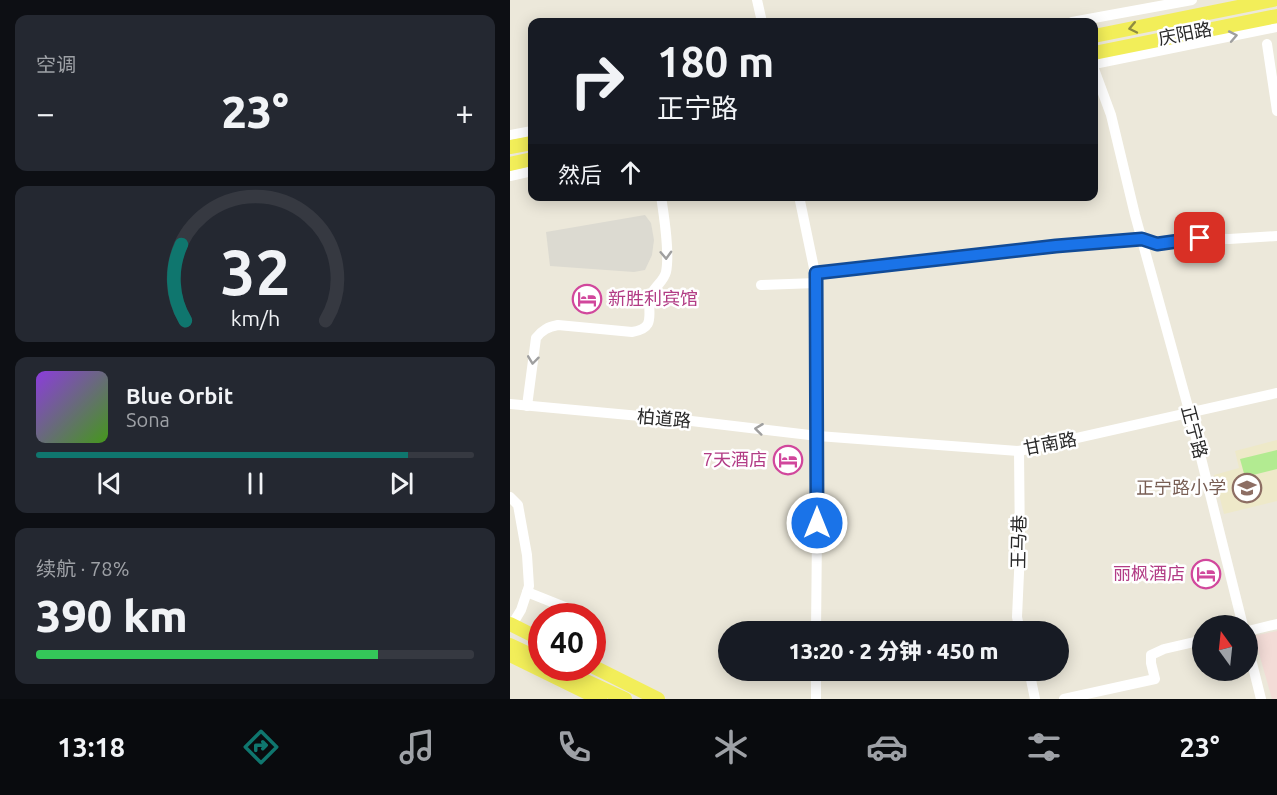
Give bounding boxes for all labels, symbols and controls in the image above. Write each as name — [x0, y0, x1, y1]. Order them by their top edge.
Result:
street label: 庆阳路 — [1156, 18, 1213, 48]
one-way arrow — [1129, 21, 1139, 34]
one-way arrow — [1228, 30, 1238, 43]
text: 180 m — [657, 38, 774, 85]
icon: right — [558, 42, 636, 120]
text: 空调 — [36, 53, 76, 76]
text: 23° — [221, 86, 289, 137]
text: 正宁路 — [657, 93, 738, 123]
text: − — [36, 94, 55, 131]
text: + — [455, 94, 474, 131]
icon: ahead — [614, 156, 647, 189]
text: 然后 — [558, 162, 602, 187]
pin — [1174, 212, 1225, 263]
icon: arrive — [1183, 221, 1216, 254]
text: 32 — [220, 237, 290, 307]
one-way arrow — [659, 250, 672, 259]
hotel icon: 新胜利宾馆 — [571, 283, 603, 315]
place label: 新胜利宾馆 — [608, 288, 698, 308]
text: km/h — [230, 306, 280, 330]
one-way arrow — [527, 355, 539, 365]
text: Blue Orbit — [126, 383, 233, 408]
street label: 正宁路 — [1178, 403, 1212, 460]
street label: 柏道路 — [636, 406, 692, 430]
text: Sona — [126, 408, 170, 431]
one-way arrow — [755, 423, 764, 436]
street label: 甘南路 — [1021, 428, 1078, 458]
hotel icon: 7天酒店 — [772, 444, 804, 476]
place label: 7天酒店 — [703, 449, 767, 469]
icon: previous — [93, 467, 126, 500]
icon: pause — [239, 467, 272, 500]
icon: next — [385, 467, 418, 500]
school or university icon: 正宁路小学 — [1231, 472, 1263, 504]
place label: 正宁路小学 — [1136, 477, 1226, 497]
position arrow — [785, 491, 849, 555]
street label: 王马巷 — [1008, 515, 1028, 569]
text: 续航 · 78% — [36, 557, 129, 580]
hotel icon: 丽枫酒店 — [1190, 558, 1222, 590]
place label: 丽枫酒店 — [1113, 563, 1185, 583]
text: 390 km — [36, 590, 188, 641]
speed limit sign: 40 — [528, 603, 606, 681]
north arrow — [1192, 615, 1258, 681]
map controls — [1192, 615, 1258, 681]
text: 13:20 · 2 分钟 · 450 m — [788, 638, 999, 663]
icon: directions — [240, 726, 282, 768]
icon: music — [396, 726, 438, 768]
icon: phone — [553, 726, 595, 768]
icon: climate — [710, 726, 752, 768]
icon: car — [866, 726, 908, 768]
icon: filters — [1023, 726, 1065, 768]
text: 13:18 — [57, 732, 125, 762]
text: 23° — [1180, 732, 1220, 762]

